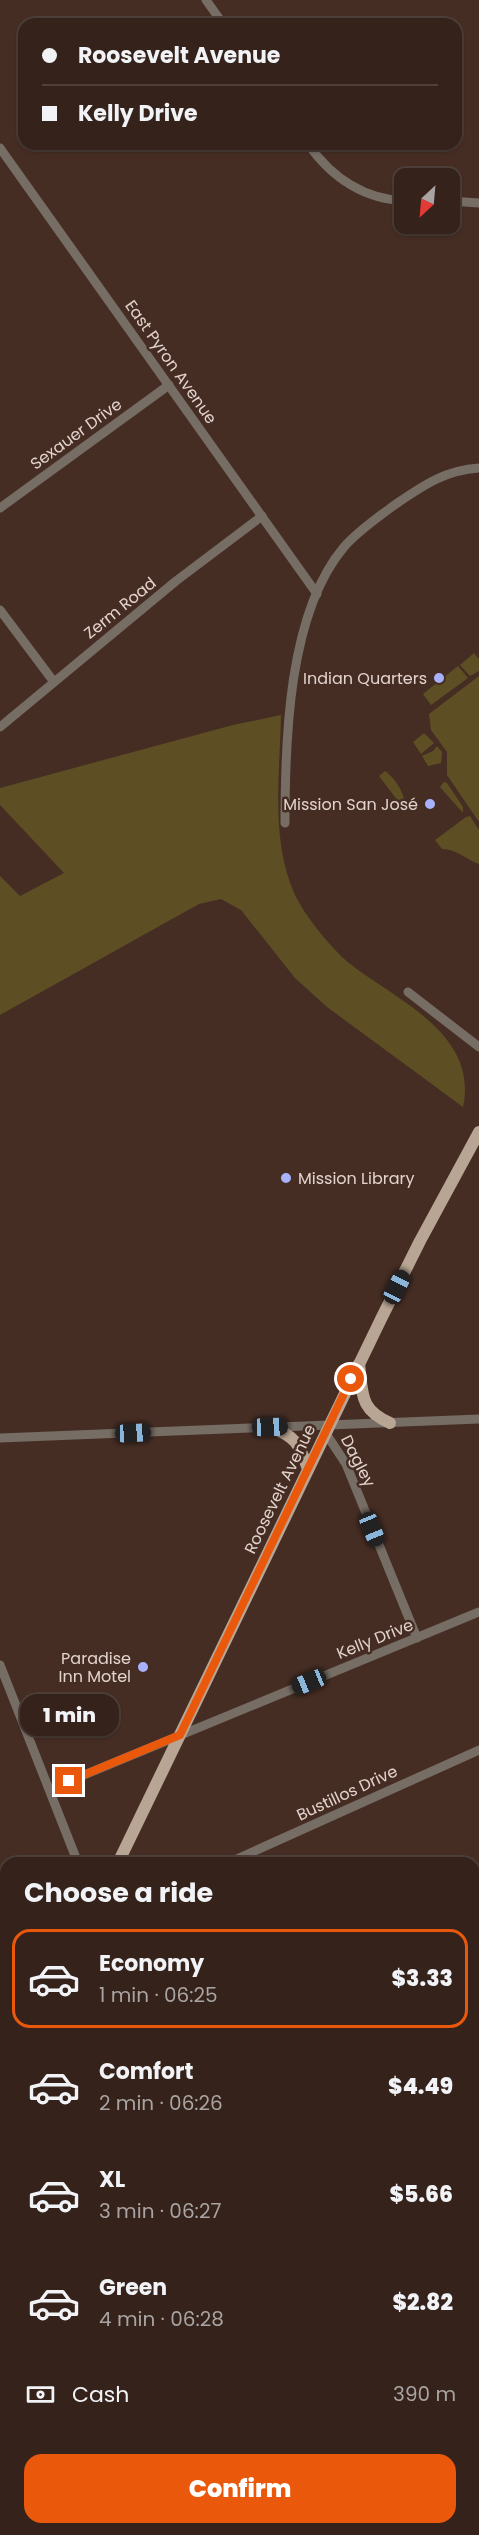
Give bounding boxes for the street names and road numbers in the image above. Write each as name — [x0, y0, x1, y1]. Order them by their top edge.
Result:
street label: East Pyron Avenue — [120, 295, 222, 429]
street label: Sexauer Drive — [25, 393, 127, 475]
street label: Zerm Road — [79, 572, 161, 644]
street label: Roosevelt Avenue — [239, 1420, 321, 1558]
street label: Dagley — [335, 1431, 381, 1491]
street label: Kelly Drive — [333, 1613, 417, 1665]
street label: Bustillos Drive — [293, 1760, 401, 1826]

